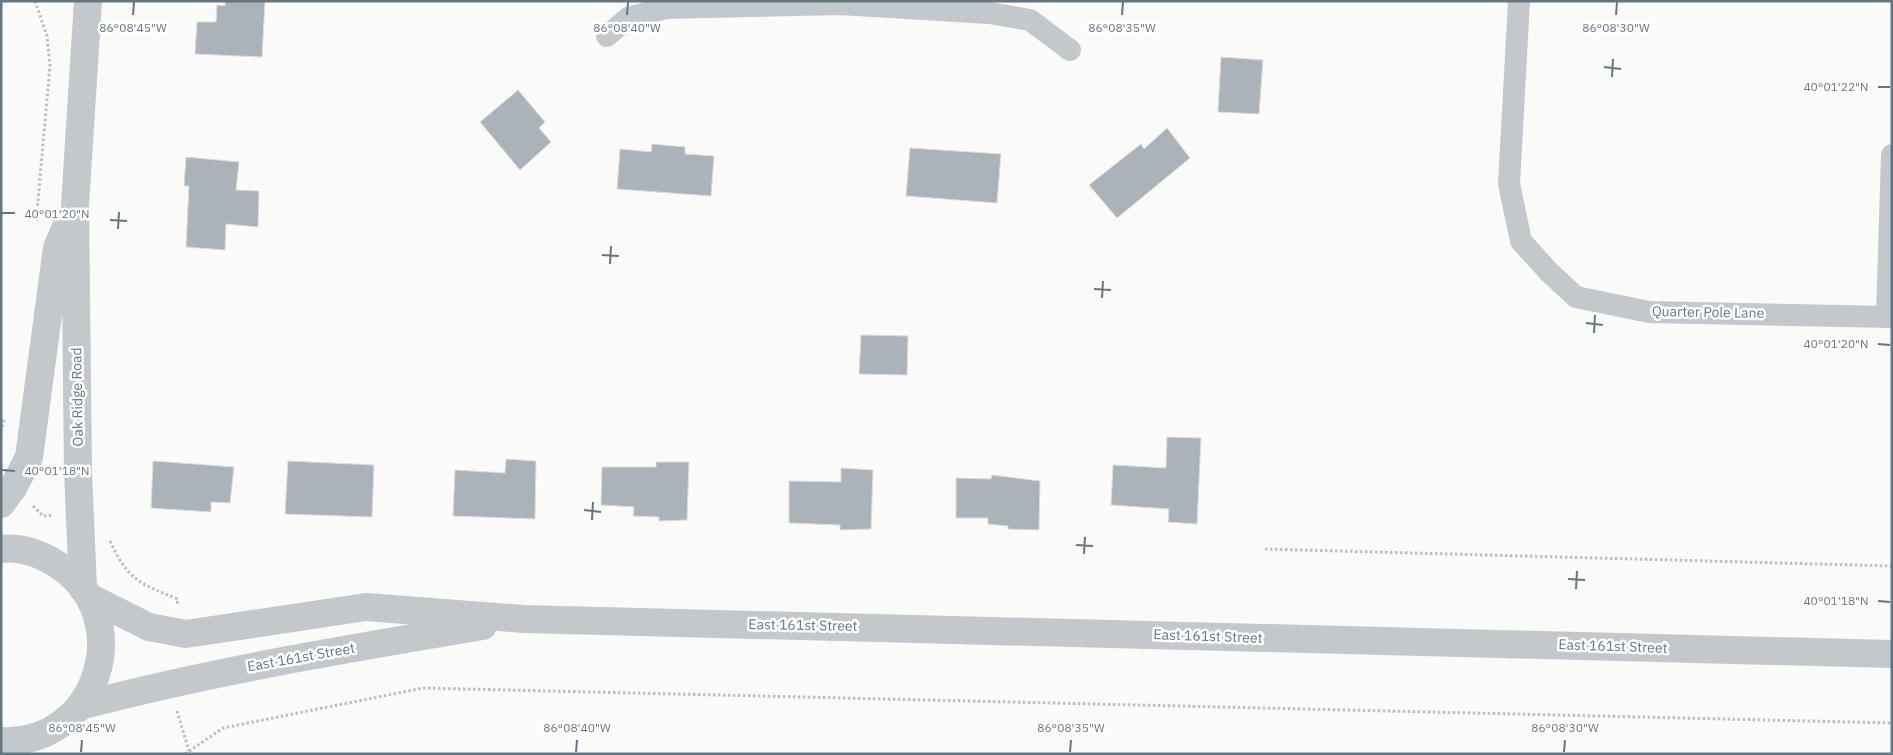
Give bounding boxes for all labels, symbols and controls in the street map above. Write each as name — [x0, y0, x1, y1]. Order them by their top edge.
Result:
text: 86°08'45"W — [99, 20, 167, 35]
text: 86°08'40"W — [593, 20, 661, 35]
text: 86°08'35"W — [1088, 20, 1156, 35]
text: 86°08'30"W — [1582, 20, 1650, 35]
text: 40°01'22"N — [1803, 79, 1869, 94]
text: 40°01'20"N — [24, 206, 90, 221]
street label: Quarter Pole Lane — [1652, 302, 1765, 322]
text: 40°01'20"N — [1803, 336, 1869, 351]
street label: Oak Ridge Road — [67, 347, 87, 447]
text: 40°01'18"N — [24, 463, 90, 478]
text: 40°01'18"N — [1803, 593, 1869, 608]
street label: East 161st Street — [748, 615, 858, 635]
street label: East 161st Street — [1153, 625, 1263, 647]
street label: East 161st Street — [1558, 635, 1668, 657]
street label: East 161st Street — [246, 639, 356, 675]
text: 86°08'45"W — [48, 720, 116, 735]
text: 86°08'40"W — [543, 720, 611, 735]
text: 86°08'35"W — [1037, 720, 1105, 735]
text: 86°08'30"W — [1531, 720, 1599, 735]

